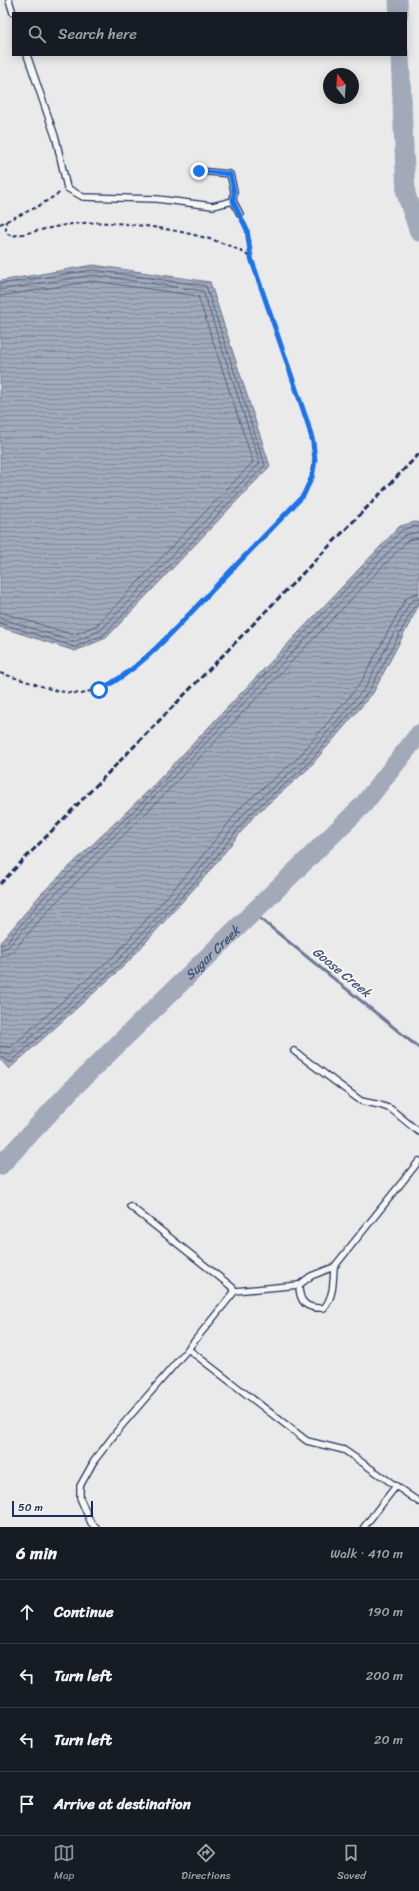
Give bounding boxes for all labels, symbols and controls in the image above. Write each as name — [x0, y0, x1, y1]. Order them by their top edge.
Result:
search box — [12, 12, 407, 56]
text: Search here — [58, 21, 137, 47]
icon: search — [26, 23, 48, 45]
north arrow — [323, 68, 359, 104]
route end — [190, 162, 208, 180]
route start — [90, 681, 108, 699]
water label: Sugar Creek — [179, 918, 247, 985]
water label: Goose Creek — [307, 941, 378, 1004]
text: 50 m — [18, 1498, 43, 1517]
scale bar — [12, 1499, 93, 1518]
text: 6 min — [16, 1538, 57, 1568]
text: Walk · 410 m — [330, 1542, 403, 1565]
text: Continue — [54, 1599, 114, 1625]
text: 190 m — [368, 1600, 403, 1623]
icon: ahead — [16, 1601, 38, 1623]
text: Turn left — [54, 1663, 112, 1689]
text: 200 m — [366, 1664, 403, 1687]
icon: left — [16, 1665, 38, 1687]
text: Turn left — [54, 1727, 112, 1753]
text: 20 m — [374, 1728, 403, 1751]
icon: left — [16, 1729, 38, 1751]
text: Arrive at destination — [54, 1791, 191, 1817]
icon: arrive — [16, 1793, 38, 1815]
tab: Map — [53, 1842, 75, 1885]
tab: Directions — [181, 1842, 231, 1885]
tab: Saved — [337, 1842, 366, 1885]

